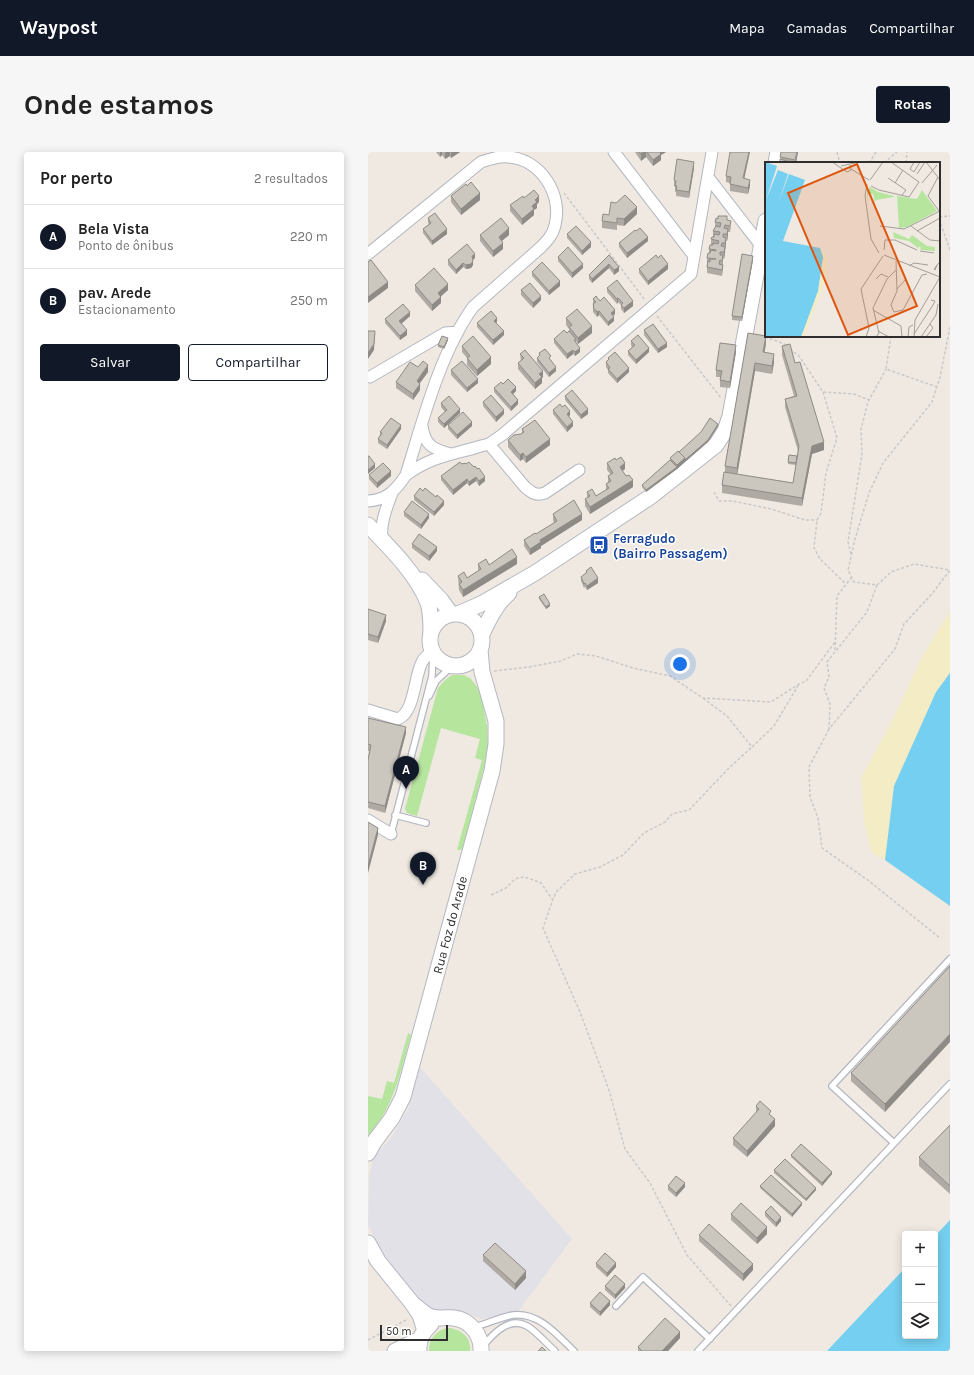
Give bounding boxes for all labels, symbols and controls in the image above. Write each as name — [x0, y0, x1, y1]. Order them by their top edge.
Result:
text: Waypost — [20, 17, 98, 39]
text: Mapa — [729, 20, 765, 37]
text: Camadas — [787, 20, 847, 37]
text: Compartilhar — [869, 20, 954, 37]
button: Rotas — [876, 86, 950, 123]
text: Onde estamos — [24, 88, 214, 121]
inset map — [765, 162, 940, 337]
text: Por perto — [40, 168, 113, 188]
text: 2 resultados — [254, 171, 328, 186]
text: Bela Vista — [78, 220, 149, 238]
text: A — [49, 229, 57, 244]
text: 220 m — [290, 229, 328, 244]
text: Ponto de ônibus — [78, 238, 174, 253]
text: pav. Arede — [78, 284, 151, 302]
text: B — [49, 293, 57, 308]
text: 250 m — [290, 293, 328, 308]
text: Estacionamento — [78, 302, 176, 317]
button: Salvar — [40, 344, 180, 381]
button: Compartilhar — [188, 344, 328, 381]
place label: Ferragudo (Bairro Passagem) — [613, 531, 728, 561]
bus stop icon: Ferragudo (Bairro Passagem) — [588, 534, 610, 556]
your location — [670, 654, 690, 674]
pin: A — [393, 756, 419, 789]
pin: B — [410, 852, 436, 885]
street label: Rua Foz do Arade — [430, 874, 470, 975]
map controls — [902, 1231, 938, 1339]
button: + — [902, 1231, 938, 1267]
button: − — [902, 1267, 938, 1303]
button: layers — [902, 1303, 938, 1339]
scale bar — [380, 1323, 448, 1342]
text: 50 m — [386, 1325, 412, 1338]

